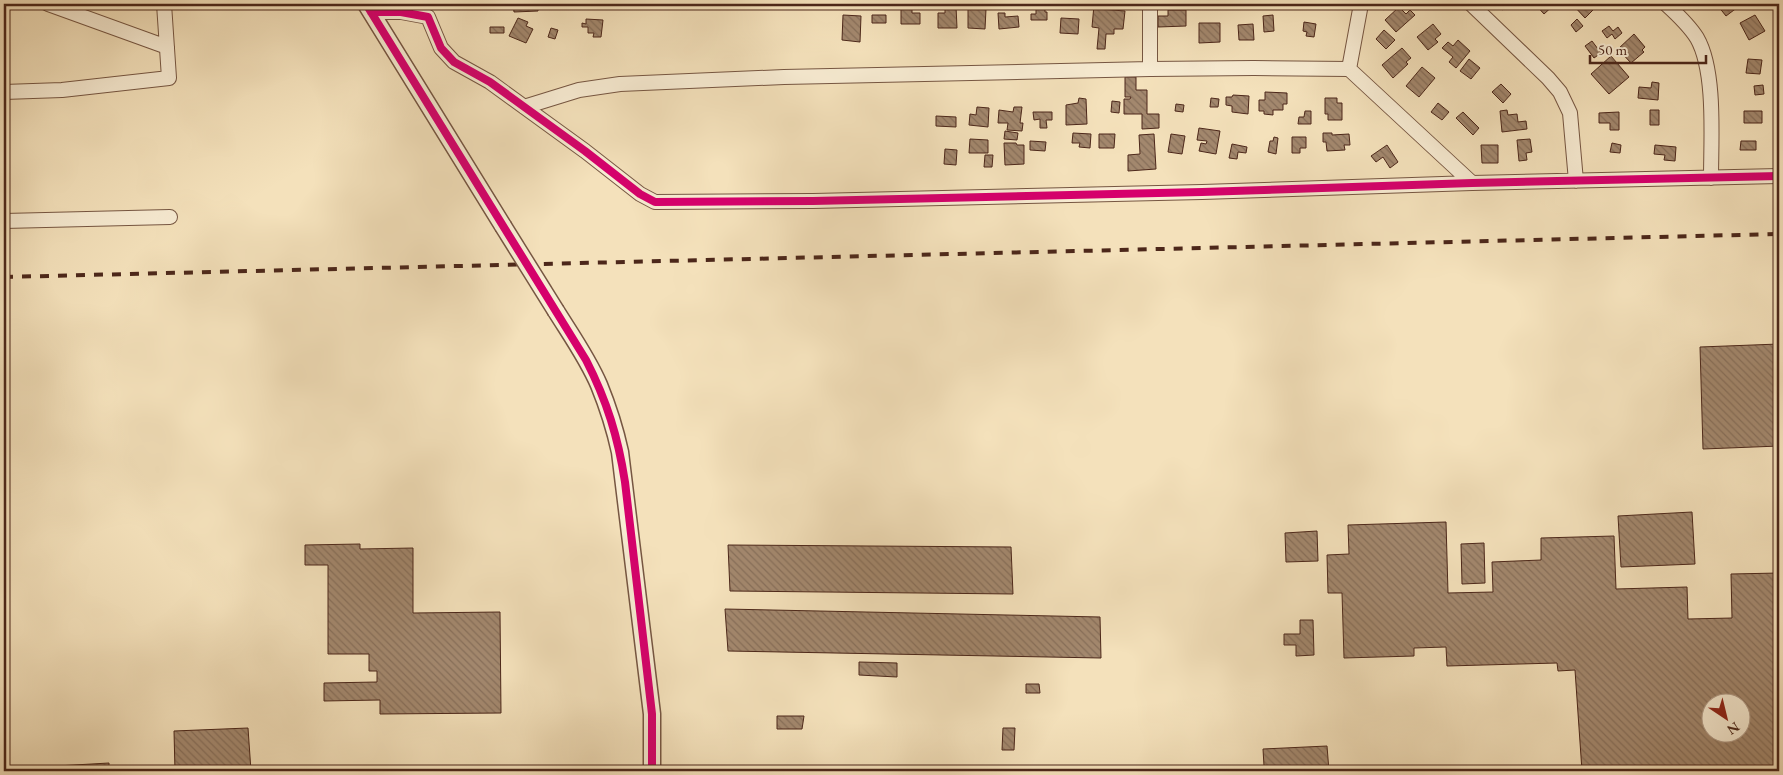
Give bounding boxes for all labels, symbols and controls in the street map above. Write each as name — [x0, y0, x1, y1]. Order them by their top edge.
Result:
scale bar — [1590, 32, 1707, 64]
text: 50 m — [1598, 40, 1627, 59]
north arrow — [1700, 692, 1750, 742]
text: N — [1723, 718, 1743, 740]

